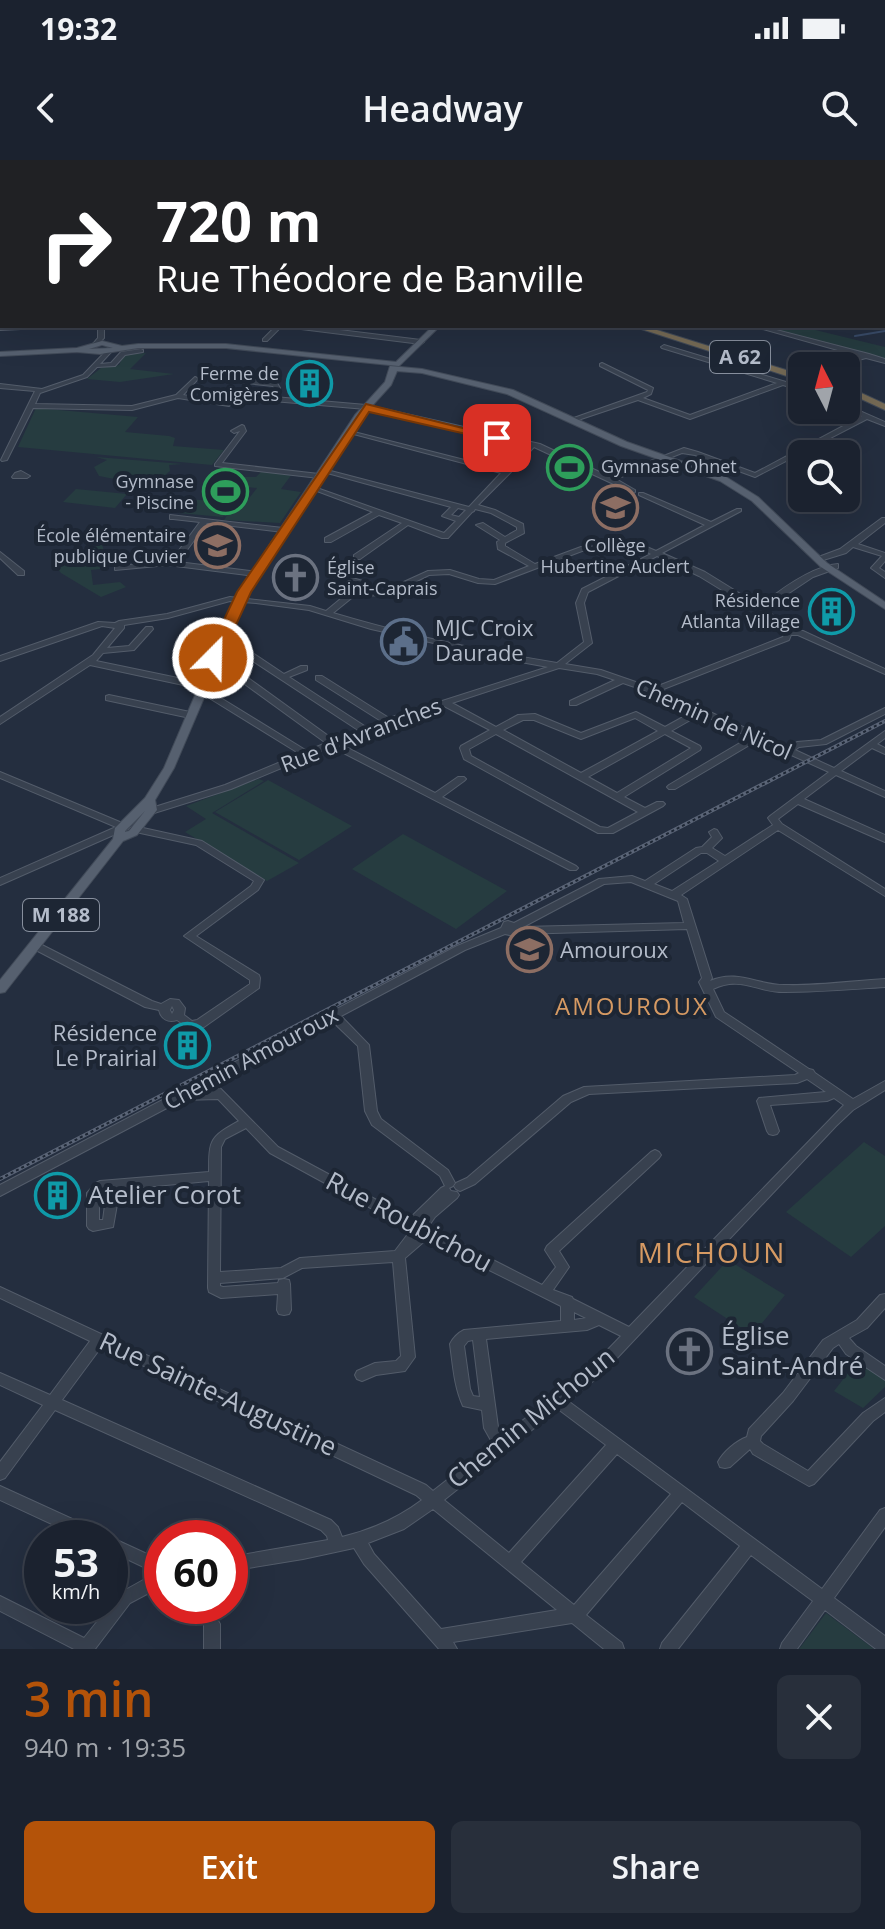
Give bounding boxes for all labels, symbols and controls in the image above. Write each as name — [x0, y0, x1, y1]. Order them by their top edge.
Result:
text: 19:32 — [40, 8, 117, 49]
text: Headway — [362, 84, 523, 133]
icon: back — [24, 86, 68, 130]
icon: search — [817, 86, 861, 130]
text: 720 m — [156, 182, 322, 258]
icon: right — [24, 192, 128, 296]
text: Rue Théodore de Banville — [156, 254, 584, 303]
road number: A 62 — [710, 341, 770, 373]
north arrow — [788, 352, 860, 424]
map controls — [788, 352, 860, 512]
building icon: Ferme de Comigères — [286, 360, 334, 408]
place label: Ferme de Comigères — [190, 361, 279, 406]
pin — [463, 404, 531, 472]
icon: arrive — [475, 416, 519, 460]
button: search — [788, 440, 860, 512]
sports icon: Gymnase Ohnet — [546, 443, 594, 491]
place label: Gymnase Ohnet — [601, 454, 737, 478]
sports icon: Gymnase - Piscine — [201, 468, 249, 516]
place label: Gymnase - Piscine — [116, 469, 194, 514]
school or university icon: Collège Hubertine Auclert — [591, 484, 639, 532]
school or university icon: École élémentaire publique Cuvier — [193, 522, 241, 570]
place label: École élémentaire publique Cuvier — [36, 523, 187, 568]
place label: Collège Hubertine Auclert — [540, 533, 690, 578]
church icon: Église Saint-Caprais — [272, 554, 320, 602]
place label: Église Saint-Caprais — [327, 555, 438, 600]
building icon: Résidence Atlanta Village — [807, 587, 855, 635]
place label: Résidence Atlanta Village — [681, 588, 800, 633]
place label: MJC Croix Daurade — [435, 612, 534, 667]
position arrow — [171, 616, 255, 700]
public building icon: MJC Croix Daurade — [380, 617, 428, 665]
street label: Chemin de Nicol — [632, 670, 797, 766]
street label: Rue d'Avranches — [276, 690, 445, 779]
road number: M 188 — [23, 899, 99, 931]
school or university icon: Amouroux — [505, 926, 553, 974]
place label: Amouroux — [560, 934, 669, 964]
district label: AMOUROUX — [555, 989, 709, 1022]
street label: Chemin Amouroux — [158, 998, 343, 1116]
place label: Résidence Le Prairial — [53, 1017, 157, 1072]
building icon: Résidence Le Prairial — [164, 1022, 212, 1070]
street label: Rue Roubichou — [320, 1162, 499, 1280]
building icon: Atelier Corot — [33, 1171, 81, 1219]
place label: Atelier Corot — [88, 1176, 241, 1212]
district label: MICHOUN — [638, 1233, 786, 1271]
place label: Église Saint-André — [721, 1317, 863, 1383]
street label: Rue Sainte-Augustine — [94, 1322, 343, 1464]
church icon: Église Saint-André — [666, 1327, 714, 1375]
street label: Chemin Michoun — [439, 1338, 622, 1496]
speed limit sign: 60 — [144, 1520, 248, 1624]
text: 53 — [53, 1534, 99, 1589]
text: km/h — [52, 1578, 100, 1605]
text: 3 min — [24, 1666, 154, 1731]
button: close — [777, 1675, 861, 1759]
text: 940 m · 19:35 — [24, 1729, 186, 1765]
button: Exit — [24, 1821, 435, 1913]
button: Share — [451, 1821, 861, 1913]

